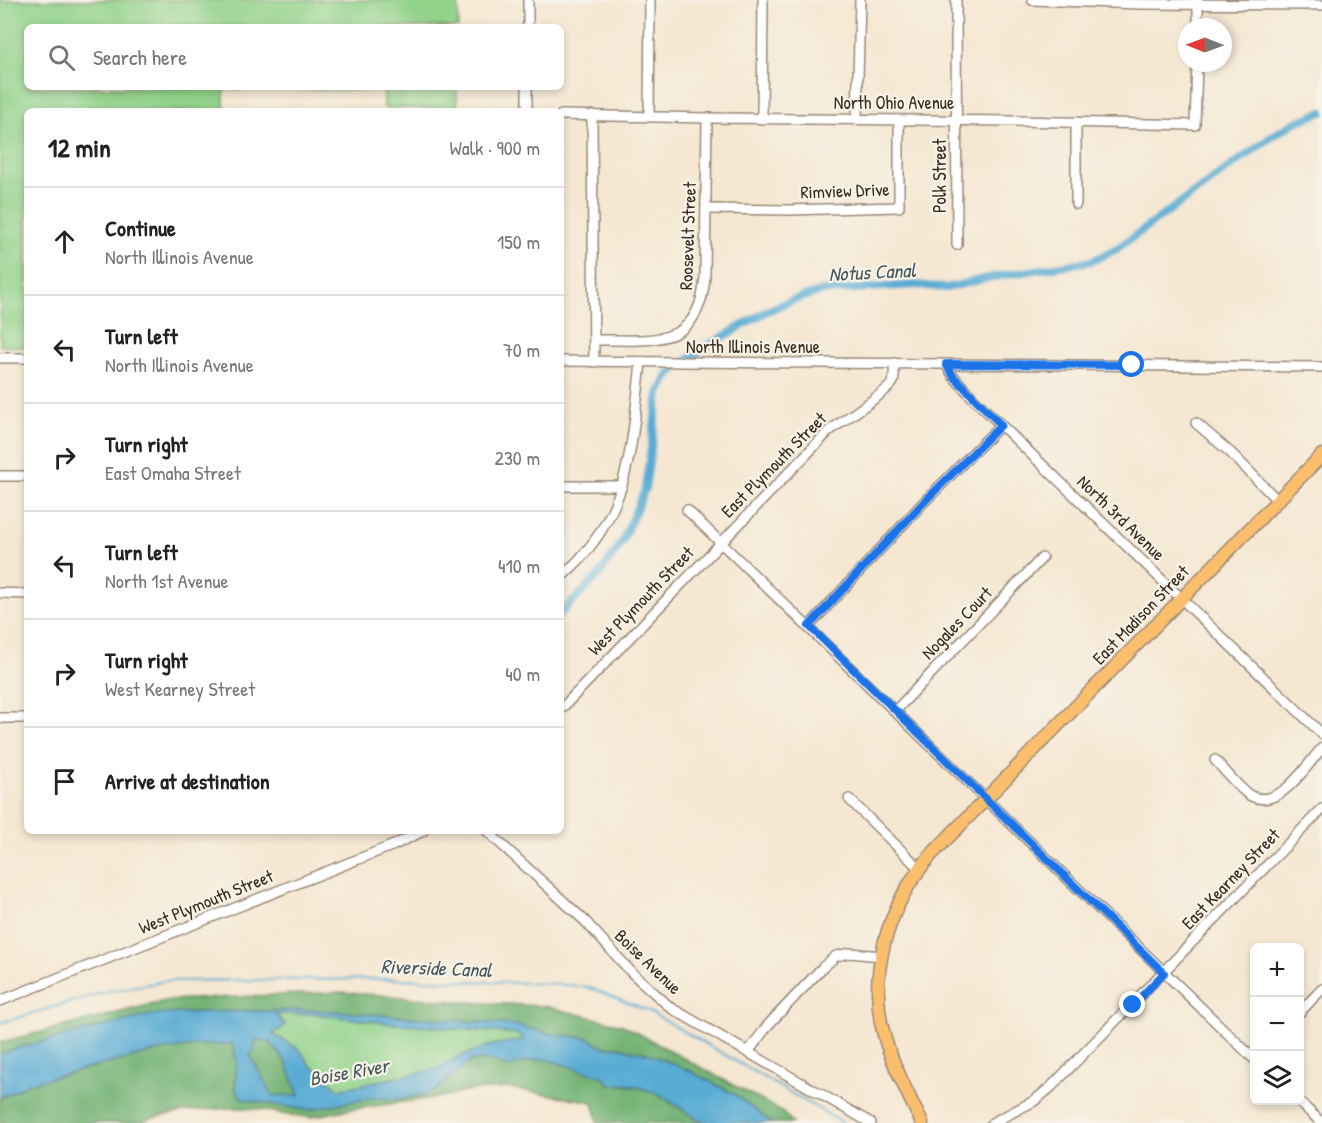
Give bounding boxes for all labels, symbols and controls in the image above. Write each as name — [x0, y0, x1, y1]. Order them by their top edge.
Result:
north arrow — [1178, 18, 1232, 72]
search box — [24, 24, 564, 90]
icon: search — [45, 41, 78, 74]
text: Search here — [93, 42, 187, 72]
street label: North Ohio Avenue — [834, 90, 954, 115]
text: 12 min — [48, 130, 111, 165]
text: Walk · 900 m — [450, 134, 540, 161]
street label: Polk Street — [927, 138, 952, 213]
street label: Rimview Drive — [800, 176, 890, 205]
street label: Roosevelt Street — [673, 181, 702, 290]
text: Continue — [105, 213, 176, 243]
icon: ahead — [48, 225, 81, 258]
text: 150 m — [497, 228, 540, 255]
text: North Illinois Avenue — [105, 243, 254, 270]
water label: Notus Canal — [828, 256, 918, 287]
text: Turn left — [105, 321, 178, 351]
icon: left — [48, 333, 81, 366]
street label: North Illinois Avenue — [686, 334, 820, 359]
text: 70 m — [503, 336, 540, 363]
text: North Illinois Avenue — [105, 351, 254, 378]
route start — [1118, 351, 1144, 377]
street label: East Plymouth Street — [715, 406, 832, 523]
text: Turn right — [105, 429, 188, 459]
icon: right — [48, 441, 81, 474]
text: 230 m — [495, 444, 540, 471]
text: East Omaha Street — [105, 459, 241, 486]
street label: North 3rd Avenue — [1072, 469, 1171, 566]
text: Turn left — [105, 537, 178, 567]
street label: West Plymouth Street — [582, 540, 700, 661]
icon: left — [48, 549, 81, 582]
text: 410 m — [498, 552, 540, 579]
street label: East Madison Street — [1087, 559, 1195, 670]
text: North 1st Avenue — [105, 567, 228, 594]
street label: Nogales Court — [916, 580, 998, 665]
text: Turn right — [105, 645, 188, 675]
icon: right — [48, 657, 81, 690]
text: 40 m — [505, 660, 540, 687]
text: West Kearney Street — [105, 675, 255, 702]
icon: arrive — [48, 765, 81, 798]
text: Arrive at destination — [105, 766, 270, 796]
street label: East Kearney Street — [1176, 822, 1286, 935]
street label: West Plymouth Street — [135, 863, 278, 940]
street label: Boise Avenue — [609, 923, 687, 1000]
map controls — [1250, 943, 1304, 1105]
button: + — [1250, 943, 1304, 997]
water label: Riverside Canal — [380, 952, 494, 983]
route end — [1119, 991, 1145, 1017]
button: − — [1250, 997, 1304, 1051]
water label: Boise River — [307, 1051, 393, 1092]
button: layers — [1250, 1051, 1304, 1105]

